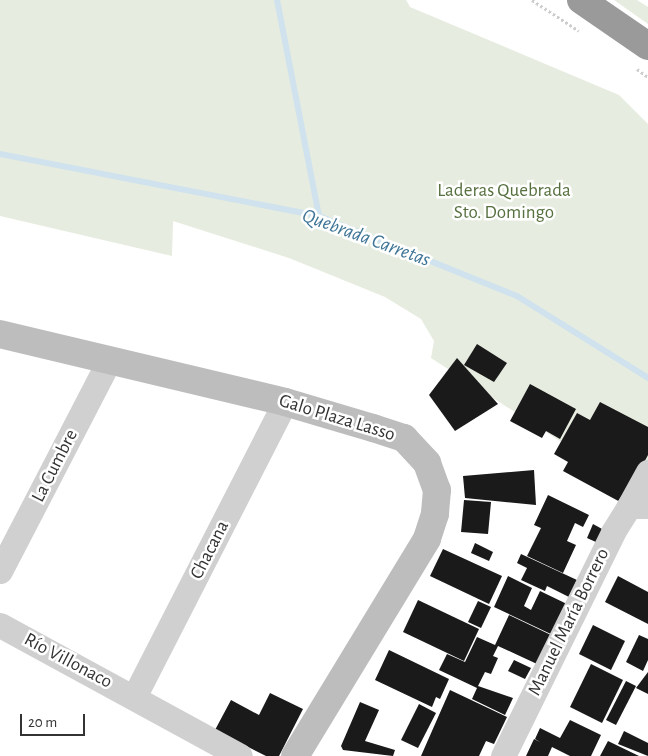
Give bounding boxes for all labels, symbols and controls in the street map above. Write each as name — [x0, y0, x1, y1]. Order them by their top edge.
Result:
park label: Laderas Quebrada Sto. Domingo — [437, 180, 571, 224]
water label: Quebrada Carretas — [299, 204, 433, 272]
street label: Galo Plaza Lasso — [276, 390, 398, 446]
street label: La Cumbre — [27, 426, 83, 506]
street label: Chacana — [186, 517, 234, 583]
street label: Manuel María Borrero — [523, 545, 615, 699]
street label: Río Villonaco — [20, 628, 116, 694]
scale bar — [22, 704, 88, 736]
text: 20 m — [28, 715, 57, 730]

